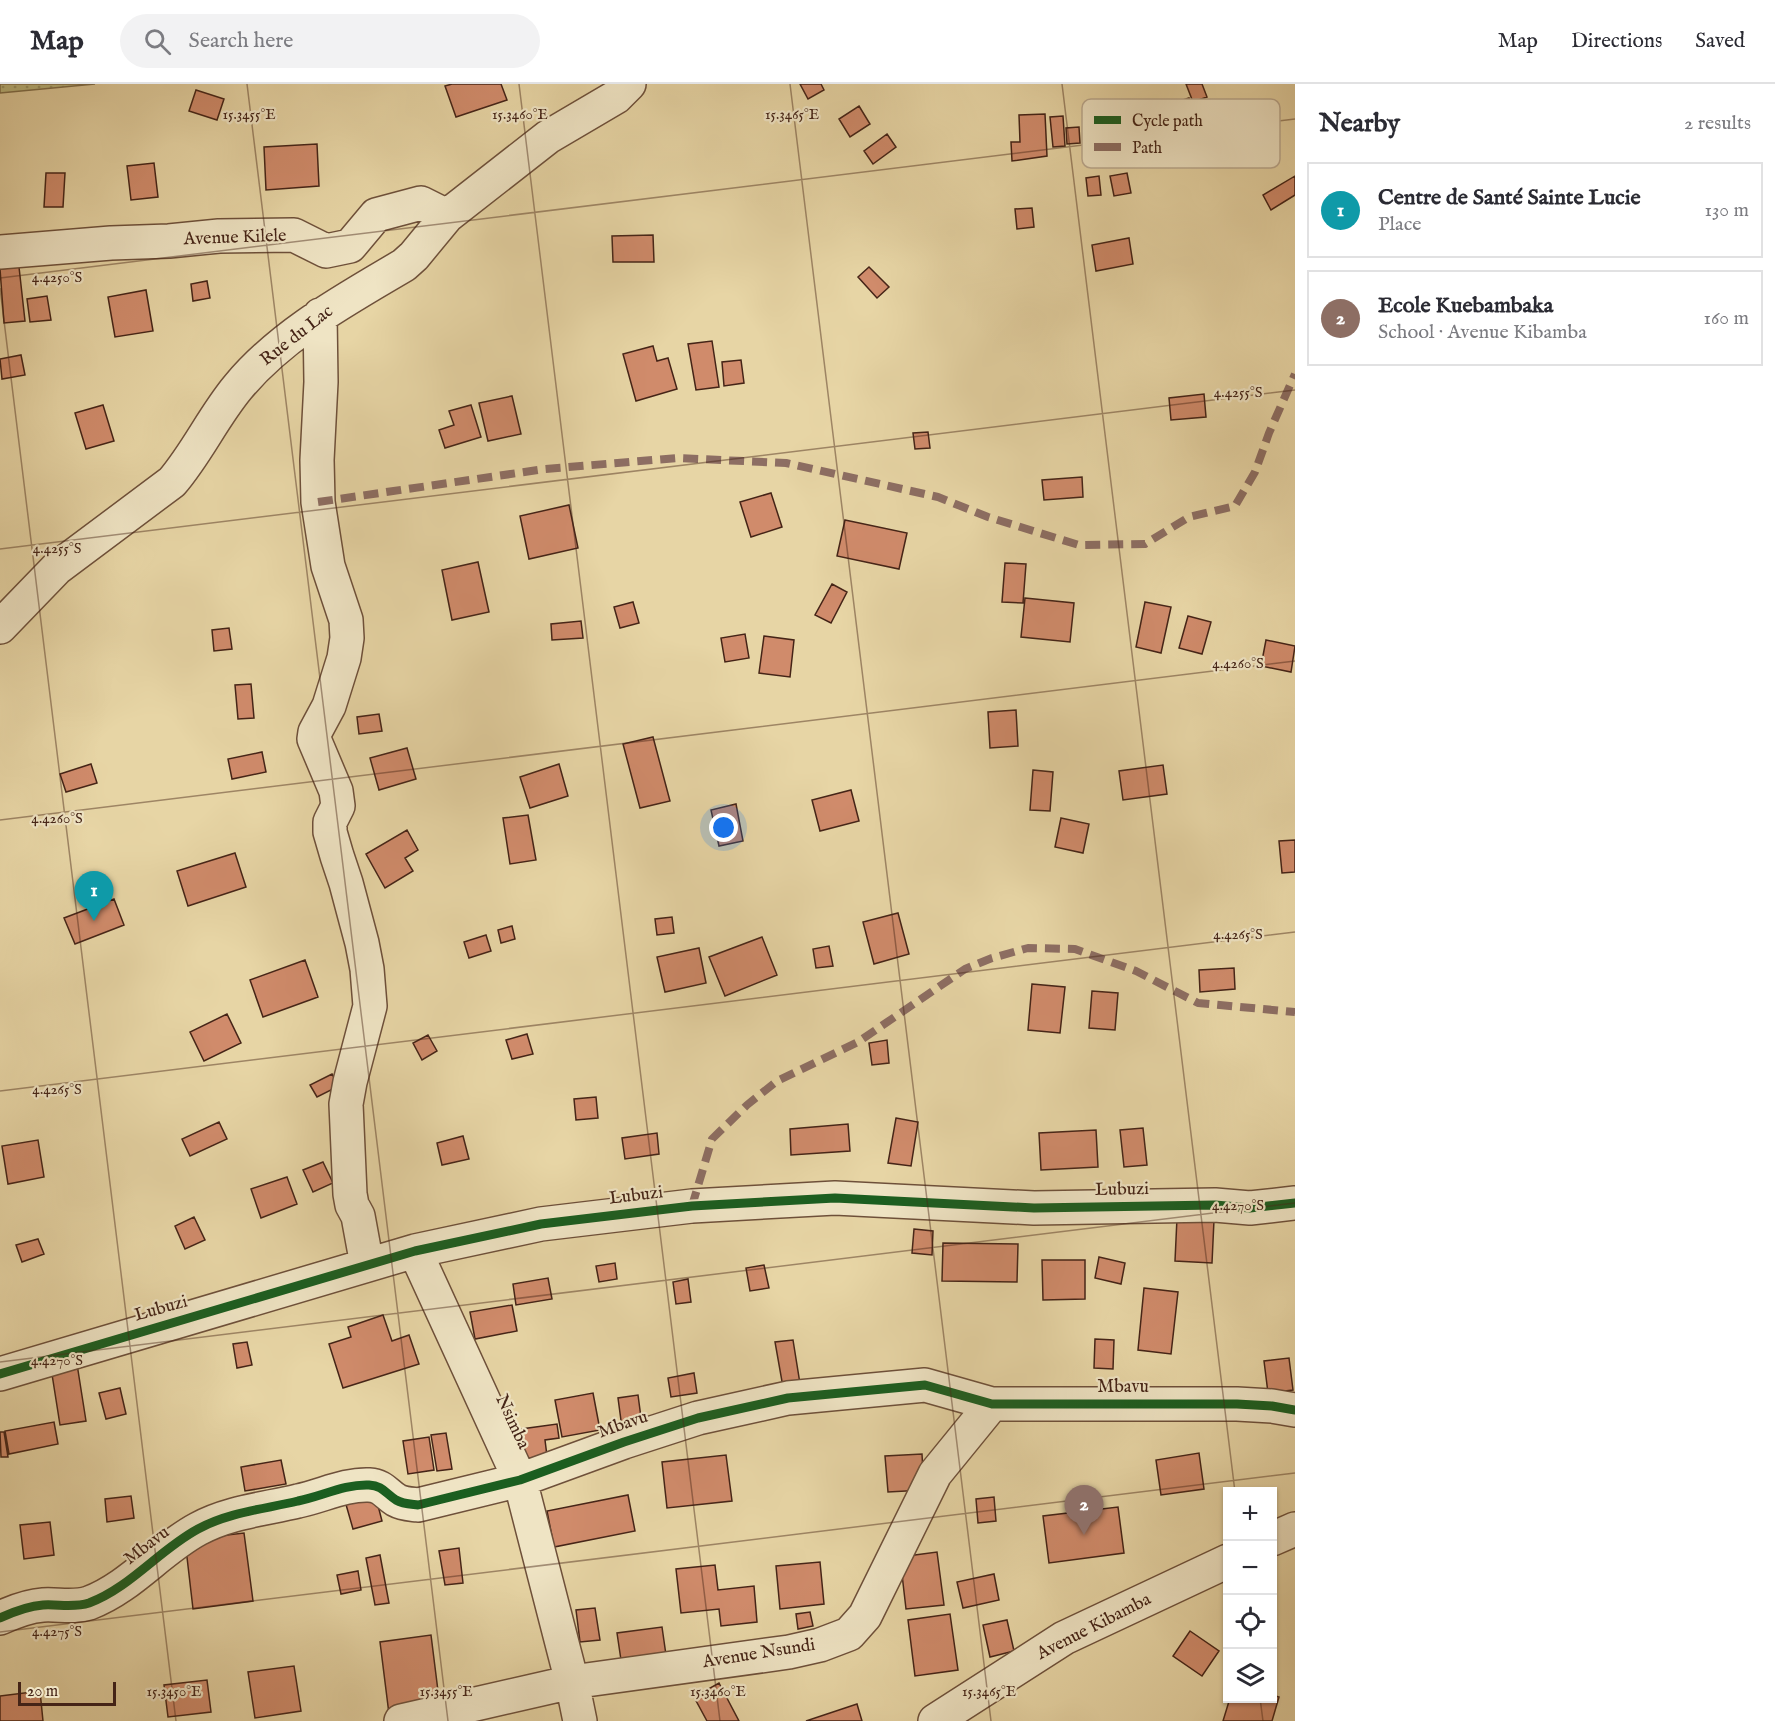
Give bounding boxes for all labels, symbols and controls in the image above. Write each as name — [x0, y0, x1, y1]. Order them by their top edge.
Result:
search box — [120, 14, 540, 68]
text: Map — [30, 24, 84, 59]
icon: search — [141, 25, 174, 58]
text: Search here — [189, 27, 293, 55]
text: Map — [1498, 28, 1538, 55]
text: Directions — [1571, 28, 1662, 55]
text: Saved — [1695, 28, 1745, 55]
legend — [1082, 99, 1280, 168]
text: 15.3455°E — [222, 105, 276, 124]
text: 15.3460°E — [492, 105, 548, 124]
text: 15.3465°E — [765, 105, 819, 124]
text: Nearby — [1319, 107, 1400, 140]
text: 2 results — [1684, 111, 1751, 136]
text: Cycle path — [1132, 112, 1203, 132]
text: Path — [1132, 139, 1163, 159]
text: Centre de Santé Sainte Lucie — [1378, 184, 1641, 212]
text: 1 — [1337, 198, 1344, 223]
text: 130 m — [1704, 198, 1749, 223]
text: Place — [1378, 212, 1421, 237]
street label: Avenue Kilele — [182, 225, 287, 251]
text: 4.4250°S — [32, 268, 82, 287]
text: Ecole Kuebambaka — [1378, 292, 1553, 320]
street label: Rue du Lac — [256, 300, 338, 372]
text: 2 — [1336, 306, 1345, 331]
text: 160 m — [1703, 306, 1749, 331]
text: School · Avenue Kibamba — [1378, 320, 1587, 345]
text: 4.4255°S — [1214, 383, 1262, 402]
text: 4.4255°S — [33, 539, 81, 558]
text: 4.4260°S — [1212, 654, 1264, 673]
text: 4.4260°S — [31, 809, 83, 828]
your location — [709, 813, 738, 842]
pin: 1 — [74, 872, 113, 921]
text: 4.4265°S — [1213, 925, 1263, 944]
text: 4.4265°S — [32, 1080, 82, 1099]
street label: Lubuzi — [1095, 1178, 1149, 1202]
street label: Lubuzi — [608, 1181, 664, 1211]
text: 4.4270°S — [1212, 1196, 1264, 1215]
street label: Lubuzi — [132, 1290, 190, 1328]
text: 4.4270°S — [31, 1351, 83, 1370]
street label: Mbavu — [1097, 1376, 1149, 1399]
street label: Nsimba — [489, 1391, 535, 1453]
street label: Mbavu — [595, 1406, 651, 1444]
pin: 2 — [1064, 1486, 1104, 1535]
map controls — [1223, 1487, 1277, 1703]
button: + — [1223, 1487, 1277, 1541]
street label: Mbavu — [120, 1521, 174, 1571]
button: − — [1223, 1541, 1277, 1595]
street label: Avenue Kibamba — [1032, 1588, 1155, 1666]
button: locate — [1223, 1595, 1277, 1649]
text: 4.4275°S — [32, 1622, 82, 1641]
street label: Avenue Nsundi — [700, 1634, 817, 1674]
button: layers — [1223, 1649, 1277, 1703]
scale bar — [18, 1679, 116, 1706]
text: 20 m — [27, 1682, 58, 1702]
text: 15.3450°E — [146, 1682, 202, 1701]
text: 15.3455°E — [419, 1682, 473, 1701]
text: 15.3460°E — [690, 1682, 746, 1701]
text: 15.3465°E — [962, 1682, 1016, 1701]

